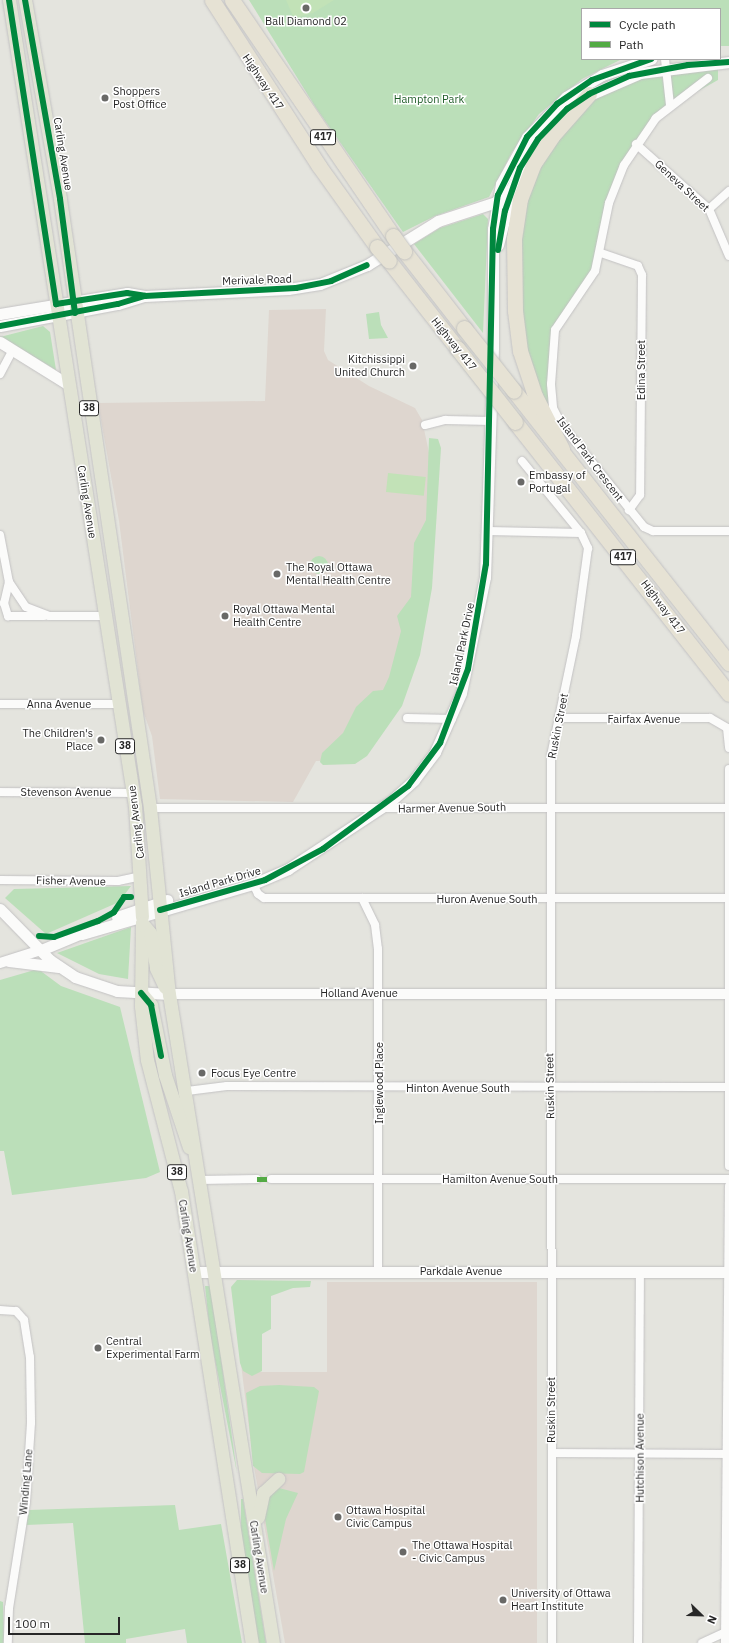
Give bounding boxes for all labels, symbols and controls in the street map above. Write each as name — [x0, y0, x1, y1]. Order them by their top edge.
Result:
marker: Ball Diamond 02 — [301, 3, 311, 13]
legend — [581, 8, 721, 60]
place label: Ball Diamond 02 — [265, 14, 347, 28]
text: Cycle path — [619, 17, 676, 32]
text: Path — [619, 37, 644, 52]
street label: Highway 417 — [239, 52, 287, 112]
place label: Shoppers Post Office — [113, 85, 166, 111]
park label: Hampton Park — [394, 92, 464, 106]
marker: Shoppers Post Office — [100, 93, 110, 103]
street label: Carling Avenue — [51, 116, 75, 192]
road number: 417 — [310, 129, 336, 145]
street label: Geneva Street — [652, 157, 712, 215]
street label: Merivale Road — [222, 272, 292, 288]
street label: Highway 417 — [429, 315, 479, 373]
street label: Edina Street — [634, 340, 648, 400]
place label: Kitchissippi United Church — [335, 353, 405, 379]
marker: Kitchissippi United Church — [408, 361, 418, 371]
road number: 38 — [79, 400, 99, 416]
street label: Island Park Crescent — [554, 414, 626, 504]
street label: Carling Avenue — [75, 464, 99, 540]
place label: Embassy of Portugal — [529, 469, 585, 495]
marker: Embassy of Portugal — [516, 477, 526, 487]
road number: 417 — [610, 549, 636, 565]
place label: The Royal Ottawa Mental Health Centre — [286, 561, 391, 587]
marker: The Royal Ottawa Mental Health Centre — [271, 568, 283, 580]
street label: Highway 417 — [638, 577, 688, 637]
street label: Island Park Drive — [447, 601, 477, 687]
place label: Royal Ottawa Mental Health Centre — [233, 603, 335, 629]
marker: Royal Ottawa Mental Health Centre — [220, 611, 230, 621]
street label: Ruskin Street — [545, 692, 571, 760]
street label: Anna Avenue — [27, 697, 91, 711]
street label: Fairfax Avenue — [608, 712, 680, 726]
place label: The Children's Place — [23, 727, 93, 753]
marker: The Children's Place — [96, 735, 106, 745]
road number: 38 — [115, 738, 135, 754]
street label: Stevenson Avenue — [21, 785, 111, 799]
street label: Carling Avenue — [125, 785, 147, 859]
street label: Harmer Avenue South — [398, 800, 506, 816]
street label: Island Park Drive — [178, 864, 262, 900]
street label: Fisher Avenue — [36, 874, 106, 888]
street label: Huron Avenue South — [436, 892, 538, 906]
street label: Holland Avenue — [320, 986, 398, 1000]
street label: Inglewood Place — [372, 1042, 386, 1124]
street label: Ruskin Street — [543, 1053, 557, 1119]
place label: Focus Eye Centre — [211, 1066, 296, 1080]
marker: Focus Eye Centre — [196, 1067, 208, 1079]
street label: Hinton Avenue South — [406, 1081, 510, 1095]
road number: 38 — [167, 1164, 187, 1180]
street label: Hamilton Avenue South — [442, 1172, 558, 1186]
street label: Carling Avenue — [176, 1198, 200, 1274]
street label: Parkdale Avenue — [420, 1264, 502, 1278]
place label: Central Experimental Farm — [106, 1335, 200, 1361]
marker: Central Experimental Farm — [93, 1343, 103, 1353]
street label: Ruskin Street — [544, 1377, 558, 1443]
street label: Hutchison Avenue — [633, 1413, 647, 1503]
street label: Winding Lane — [17, 1448, 35, 1516]
place label: Ottawa Hospital Civic Campus — [346, 1504, 425, 1530]
marker: Ottawa Hospital Civic Campus — [333, 1512, 343, 1522]
street label: Carling Avenue — [247, 1519, 271, 1595]
place label: The Ottawa Hospital - Civic Campus — [412, 1539, 512, 1565]
marker: The Ottawa Hospital - Civic Campus — [397, 1546, 409, 1558]
road number: 38 — [230, 1557, 250, 1573]
place label: University of Ottawa Heart Institute — [511, 1587, 611, 1613]
marker: University of Ottawa Heart Institute — [498, 1595, 508, 1605]
north arrow — [681, 1595, 721, 1635]
scale bar — [10, 1609, 122, 1635]
text: N — [704, 1613, 720, 1626]
text: 100 m — [15, 1616, 50, 1631]

